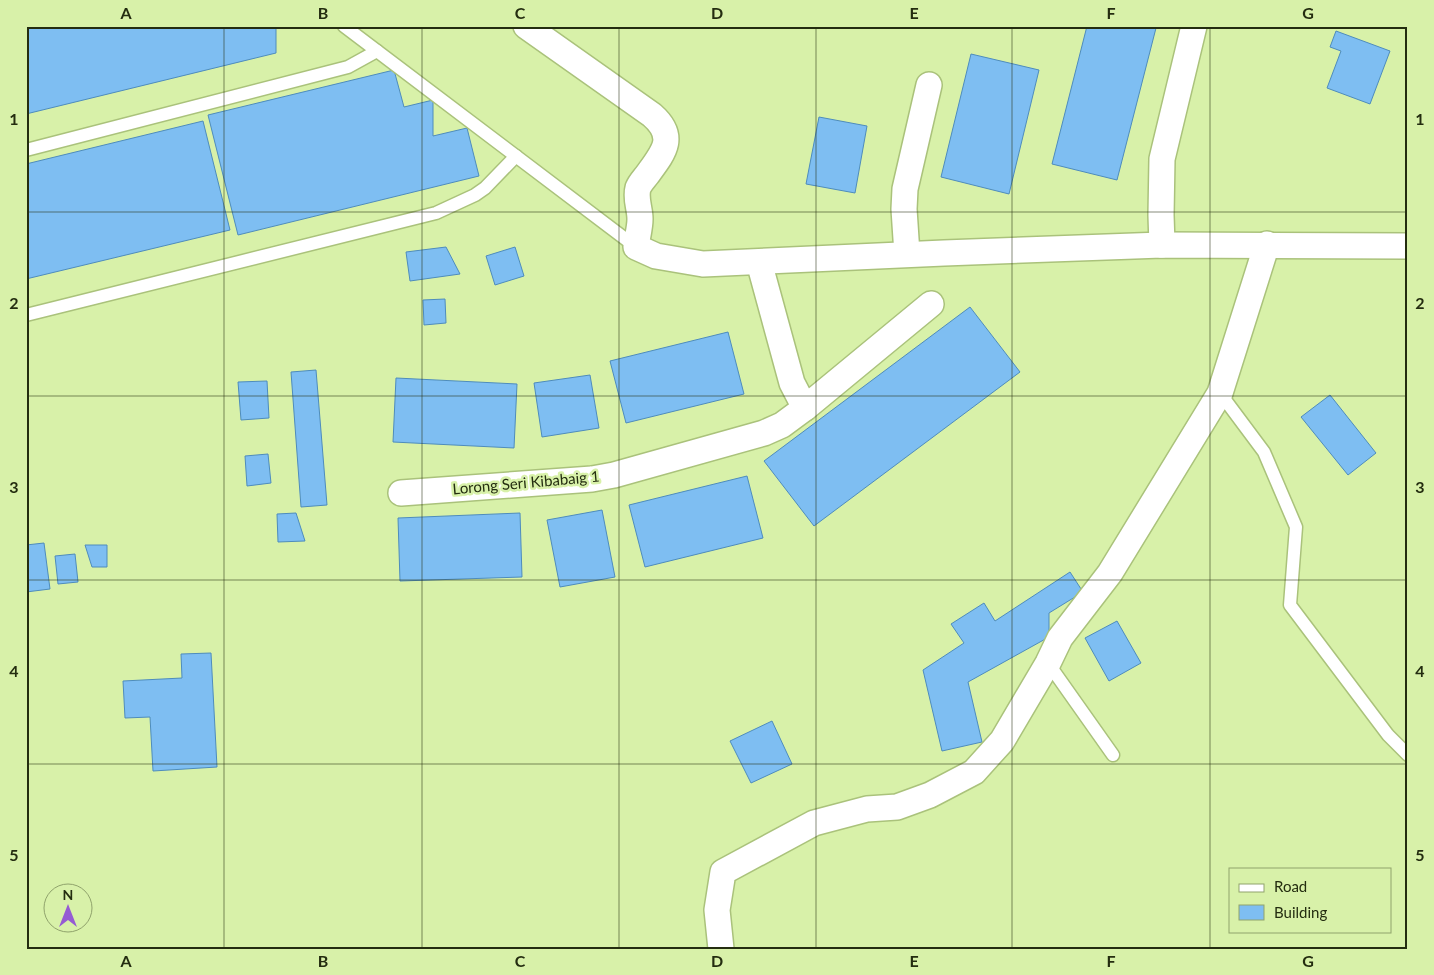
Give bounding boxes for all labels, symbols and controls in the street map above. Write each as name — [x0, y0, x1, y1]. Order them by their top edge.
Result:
text: A — [119, 3, 132, 22]
text: B — [318, 3, 328, 22]
text: C — [515, 3, 526, 22]
text: D — [711, 3, 723, 22]
text: E — [909, 3, 919, 22]
text: F — [1106, 3, 1116, 22]
text: G — [1302, 3, 1314, 22]
text: 1 — [9, 109, 19, 128]
text: 1 — [1415, 109, 1425, 128]
text: 2 — [9, 293, 19, 312]
text: 2 — [1415, 293, 1425, 312]
street label: Lorong Seri Kibabaig 1 — [452, 467, 600, 497]
text: 3 — [9, 477, 19, 496]
text: 3 — [1415, 477, 1425, 496]
text: 4 — [9, 661, 19, 680]
text: 4 — [1415, 661, 1425, 680]
text: 5 — [9, 845, 19, 864]
text: 5 — [1415, 845, 1425, 864]
legend — [1229, 868, 1392, 932]
text: Road — [1274, 877, 1307, 895]
north arrow — [42, 882, 92, 932]
text: N — [63, 886, 73, 903]
text: Building — [1274, 903, 1327, 921]
text: A — [119, 951, 132, 970]
text: B — [318, 951, 328, 970]
text: C — [515, 951, 526, 970]
text: D — [711, 951, 723, 970]
text: E — [909, 951, 919, 970]
text: F — [1106, 951, 1116, 970]
text: G — [1302, 951, 1314, 970]

